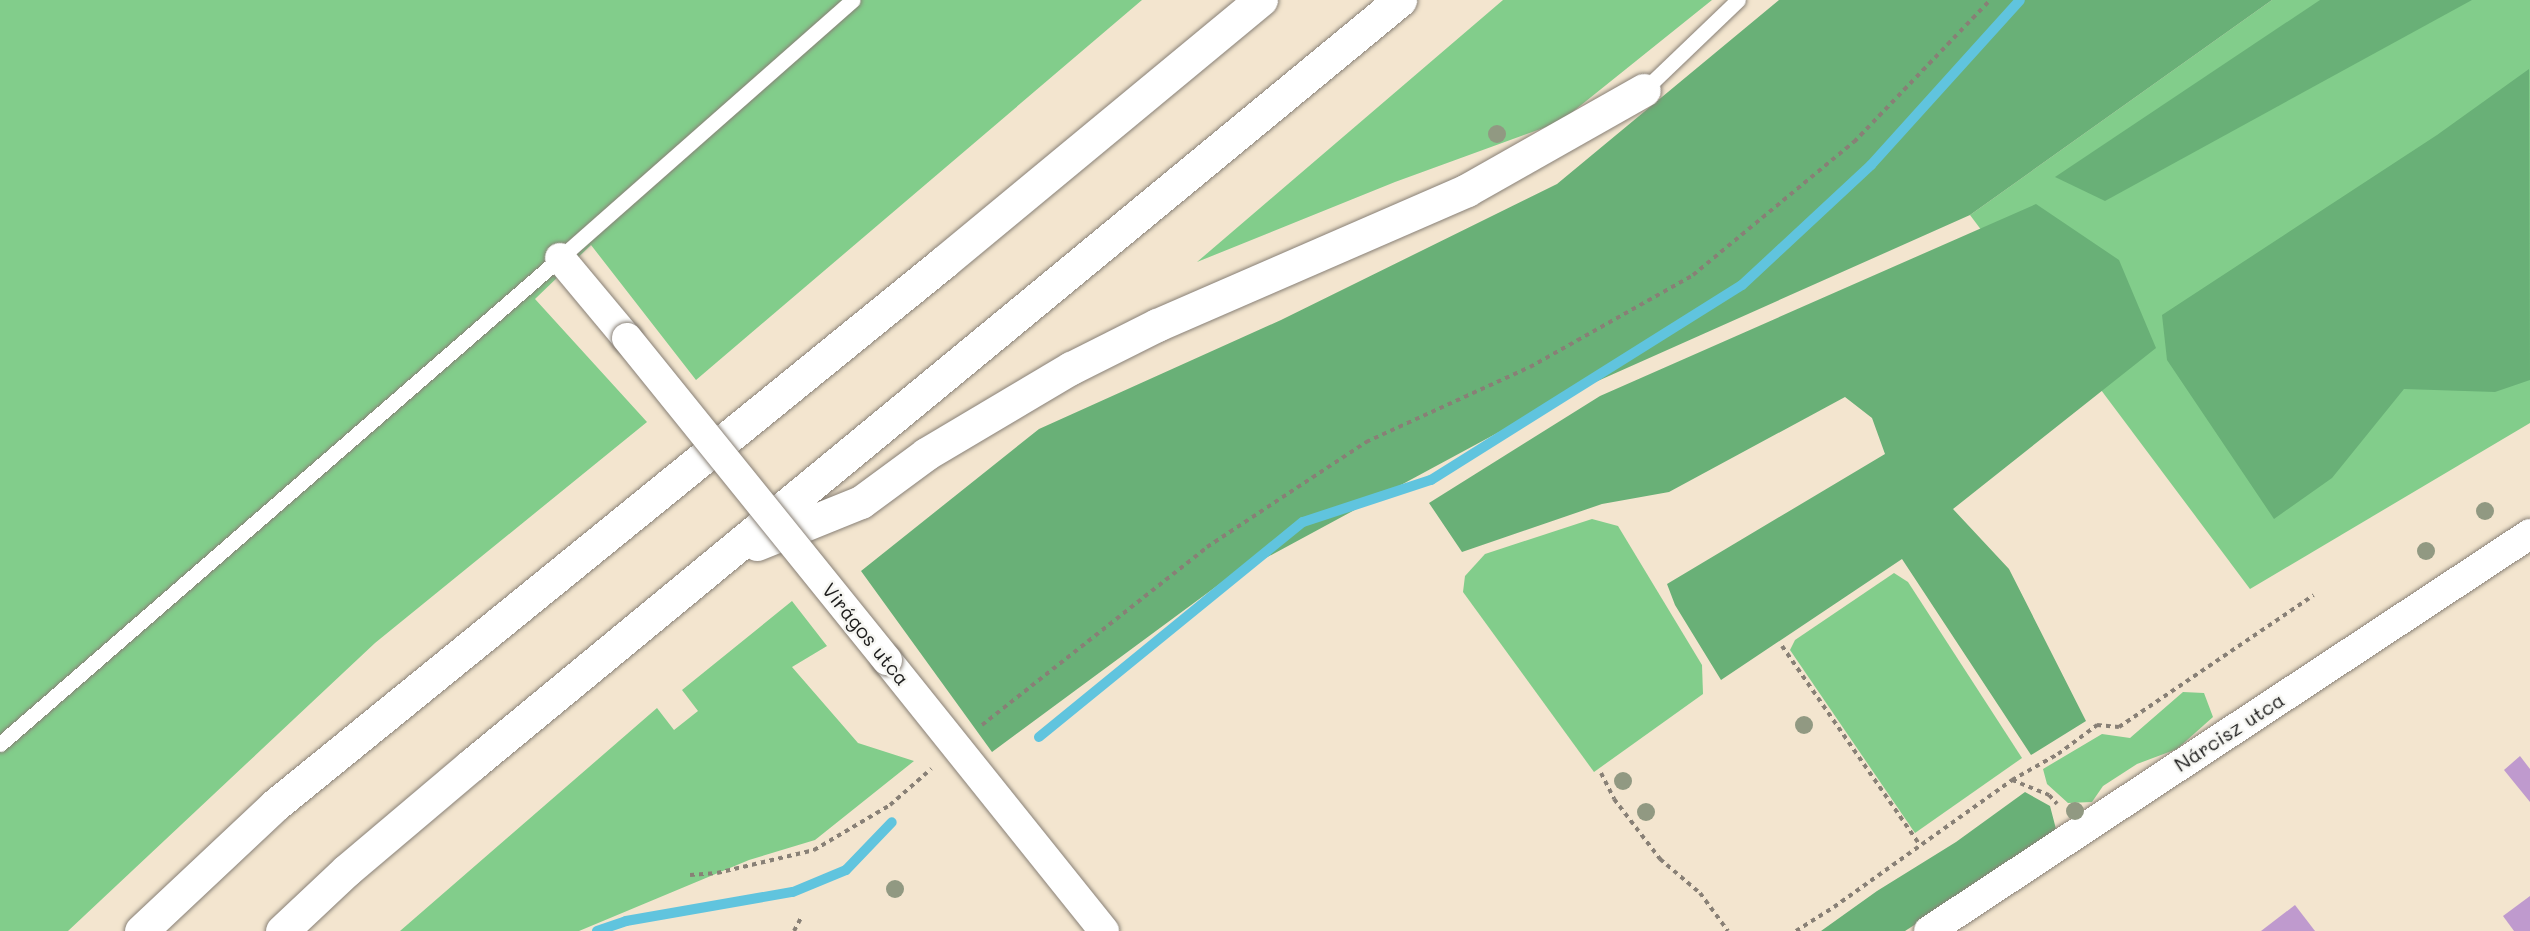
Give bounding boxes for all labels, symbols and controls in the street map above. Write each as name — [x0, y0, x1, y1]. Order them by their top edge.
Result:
street label: Virágos utca — [817, 578, 915, 690]
street label: Nárcisz utca — [2169, 688, 2289, 776]

